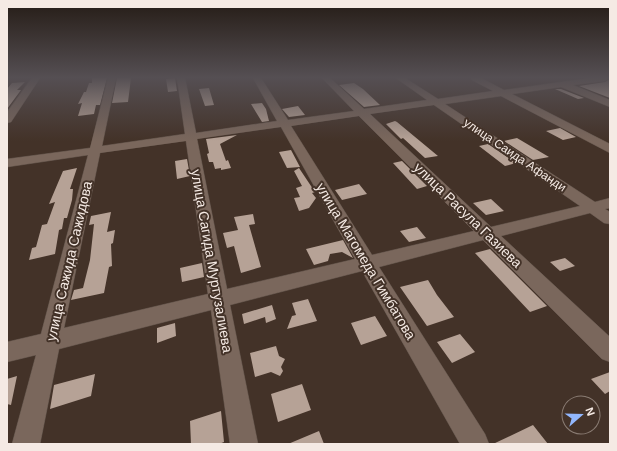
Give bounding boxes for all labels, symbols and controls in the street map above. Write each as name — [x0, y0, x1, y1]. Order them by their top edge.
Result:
street label: улица Саида Афанди — [461, 115, 569, 195]
street label: улица Расула Газиева — [411, 159, 526, 271]
street label: улица Сагида Муртузалиева — [188, 168, 236, 354]
street label: улица Сажида Сажидова — [43, 179, 95, 343]
street label: улица Магомеда Гимбатова — [313, 180, 419, 342]
north arrow — [561, 395, 601, 435]
text: N — [583, 406, 597, 417]

